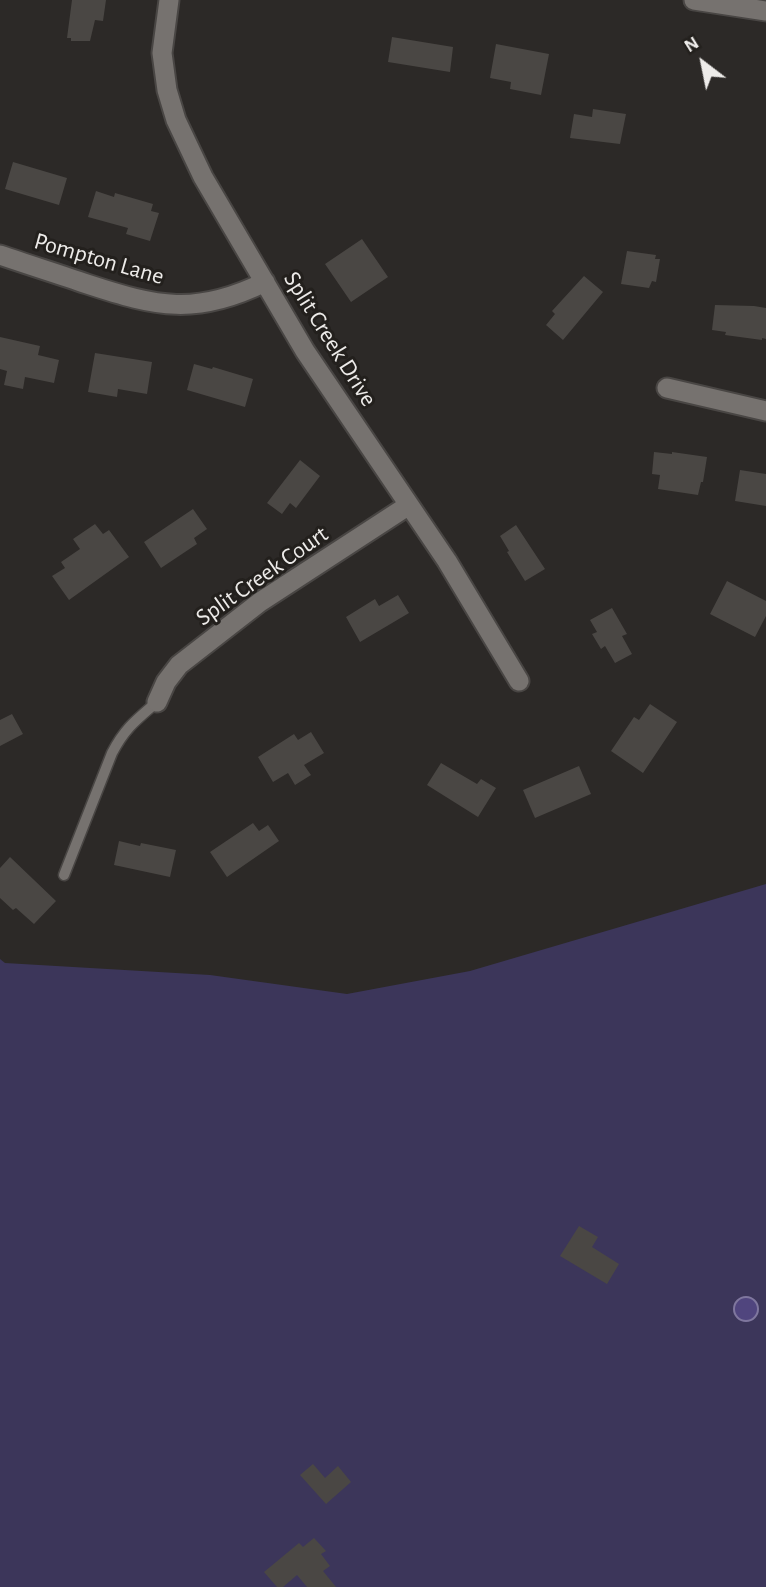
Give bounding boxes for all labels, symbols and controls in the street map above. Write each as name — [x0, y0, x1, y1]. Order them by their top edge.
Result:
north arrow — [668, 28, 738, 98]
text: N — [681, 33, 702, 56]
street label: Pompton Lane — [31, 227, 167, 291]
street label: Split Creek Drive — [277, 266, 383, 412]
street label: Split Creek Court — [190, 520, 334, 632]

